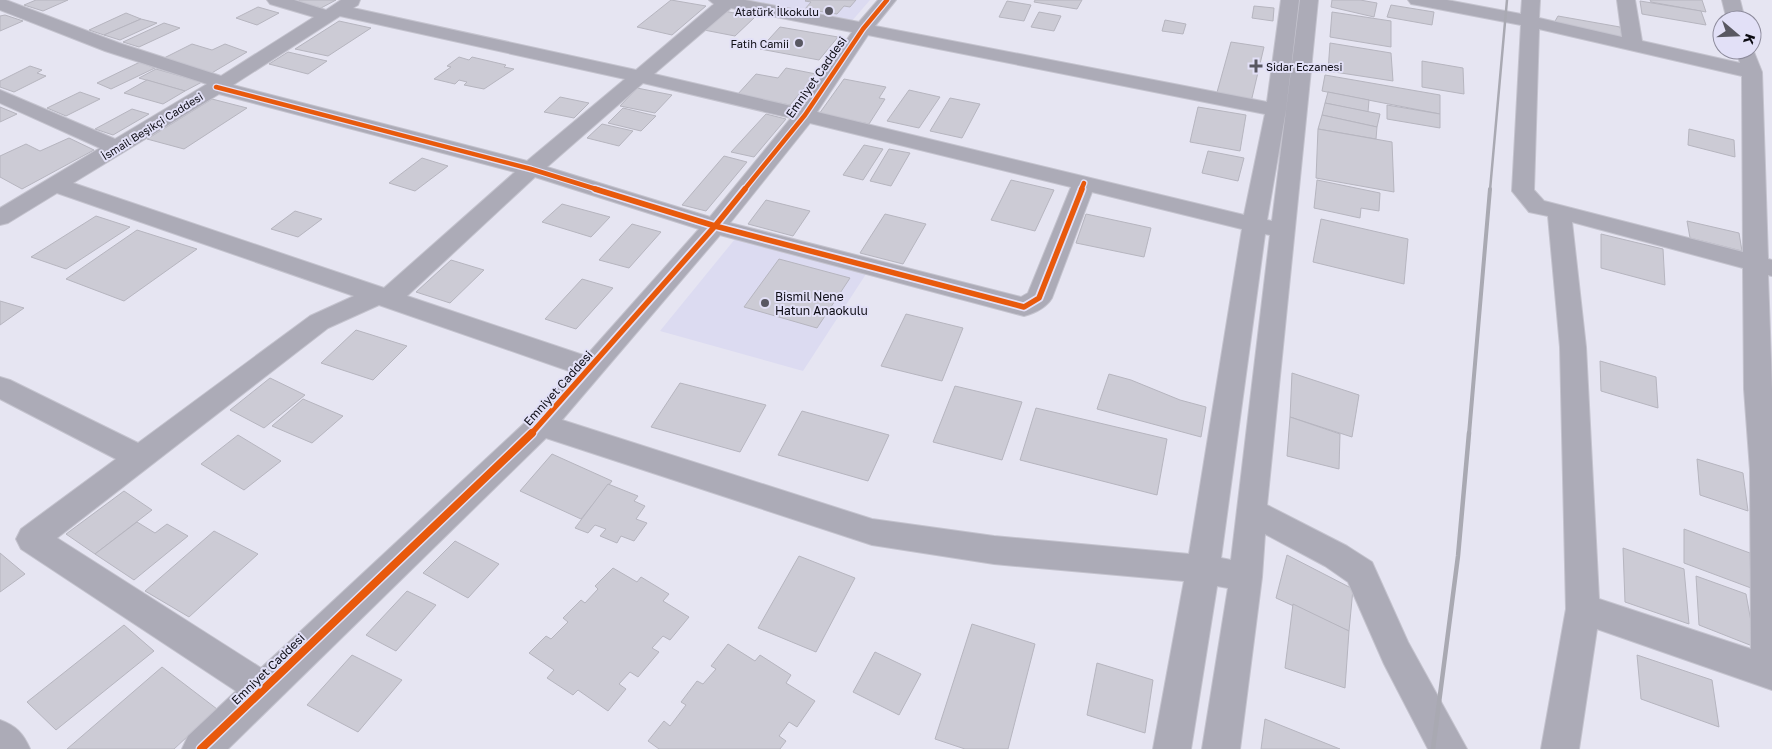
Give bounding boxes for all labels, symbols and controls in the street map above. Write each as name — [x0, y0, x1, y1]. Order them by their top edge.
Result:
place label: Atatürk İlkokulu — [735, 5, 819, 18]
marker: Atatürk İlkokulu — [823, 5, 835, 17]
north arrow — [1712, 10, 1762, 60]
text: K — [1740, 32, 1759, 47]
street label: Emniyet Caddesi — [782, 33, 850, 121]
place label: Fatih Camii — [730, 37, 789, 50]
marker: Fatih Camii — [793, 37, 805, 49]
marker: Sidar Eczanesi — [1250, 60, 1262, 72]
place label: Sidar Eczanesi — [1266, 60, 1342, 73]
street label: İsmail Beşikçi Caddesi — [99, 89, 205, 163]
place label: Bismil Nene Hatun Anaokulu — [775, 289, 868, 318]
marker: Bismil Nene Hatun Anaokulu — [759, 297, 771, 309]
street label: Emniyet Caddesi — [520, 347, 596, 429]
street label: Emniyet Caddesi — [228, 630, 308, 708]

